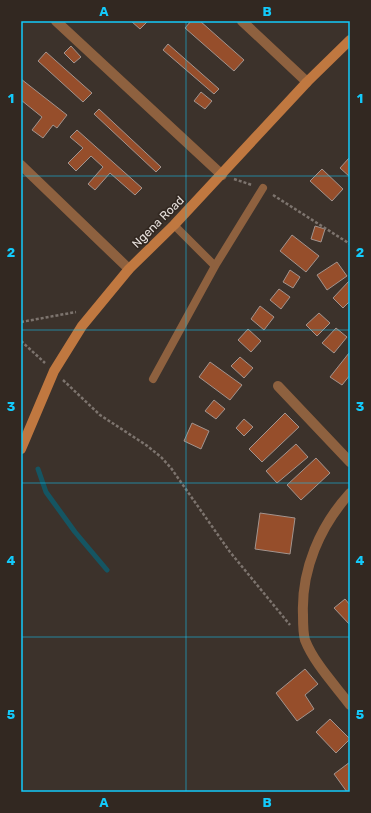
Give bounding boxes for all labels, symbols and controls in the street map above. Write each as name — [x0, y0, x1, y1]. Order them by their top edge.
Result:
text: A — [99, 4, 109, 19]
text: B — [262, 4, 272, 19]
text: 1 — [8, 91, 14, 106]
text: 1 — [357, 91, 363, 106]
street label: Ngena Road — [129, 193, 187, 251]
text: 2 — [7, 245, 15, 260]
text: 2 — [356, 245, 364, 260]
text: 3 — [7, 399, 16, 414]
text: 3 — [356, 399, 365, 414]
text: 4 — [7, 553, 16, 568]
text: 4 — [356, 553, 365, 568]
text: 5 — [7, 707, 15, 722]
text: 5 — [356, 707, 364, 722]
text: A — [99, 795, 109, 810]
text: B — [262, 795, 272, 810]

